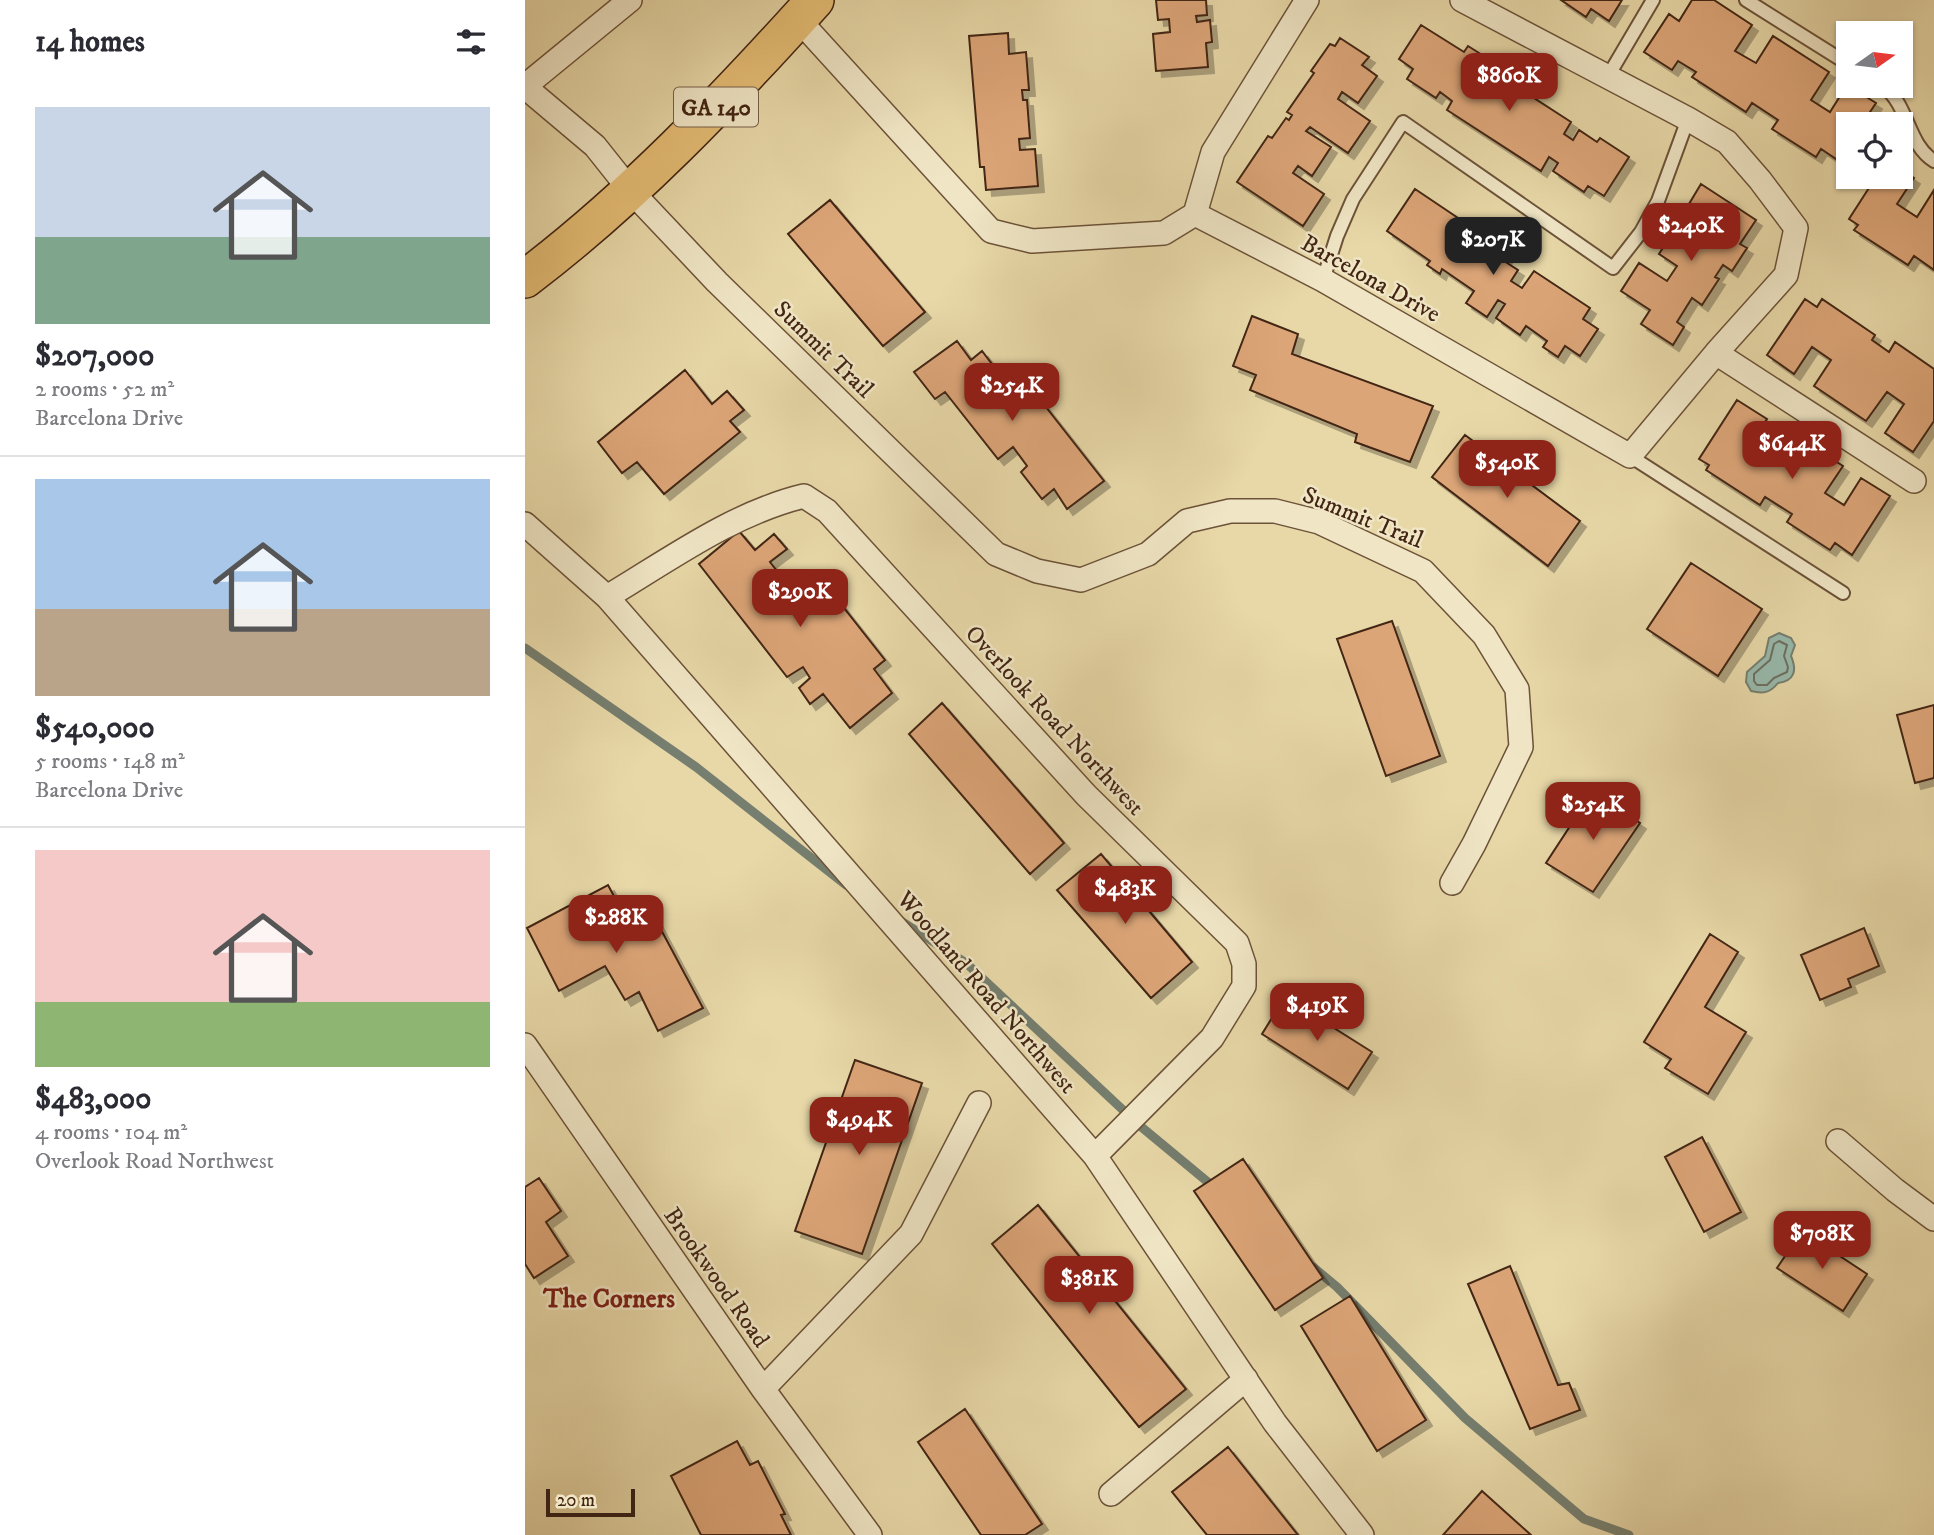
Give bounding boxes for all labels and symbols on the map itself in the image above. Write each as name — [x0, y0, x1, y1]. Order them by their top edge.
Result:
north arrow — [1836, 21, 1913, 98]
pin: $860K — [1460, 54, 1558, 113]
road number: GA 140 — [674, 88, 758, 127]
pin: $240K — [1642, 204, 1740, 263]
pin: $207K — [1444, 218, 1542, 277]
street label: Barcelona Drive — [1296, 228, 1445, 330]
street label: Summit Trail — [767, 295, 880, 405]
pin: $254K — [963, 364, 1061, 423]
pin: $644K — [1743, 421, 1841, 481]
pin: $540K — [1458, 440, 1556, 500]
street label: Summit Trail — [1298, 480, 1428, 556]
pin: $290K — [751, 570, 849, 629]
street label: Overlook Road Northwest — [958, 619, 1150, 822]
pin: $254K — [1544, 782, 1642, 842]
pin: $483K — [1076, 866, 1174, 926]
street label: Woodland Road Northwest — [889, 884, 1083, 1100]
pin: $288K — [567, 895, 665, 955]
pin: $419K — [1268, 984, 1366, 1043]
pin: $494K — [810, 1098, 908, 1157]
street label: Brookwood Road — [657, 1202, 776, 1354]
pin: $708K — [1773, 1212, 1871, 1271]
pin: $381K — [1040, 1256, 1138, 1316]
district label: The Corners — [542, 1283, 675, 1316]
scale bar — [546, 1486, 635, 1518]

